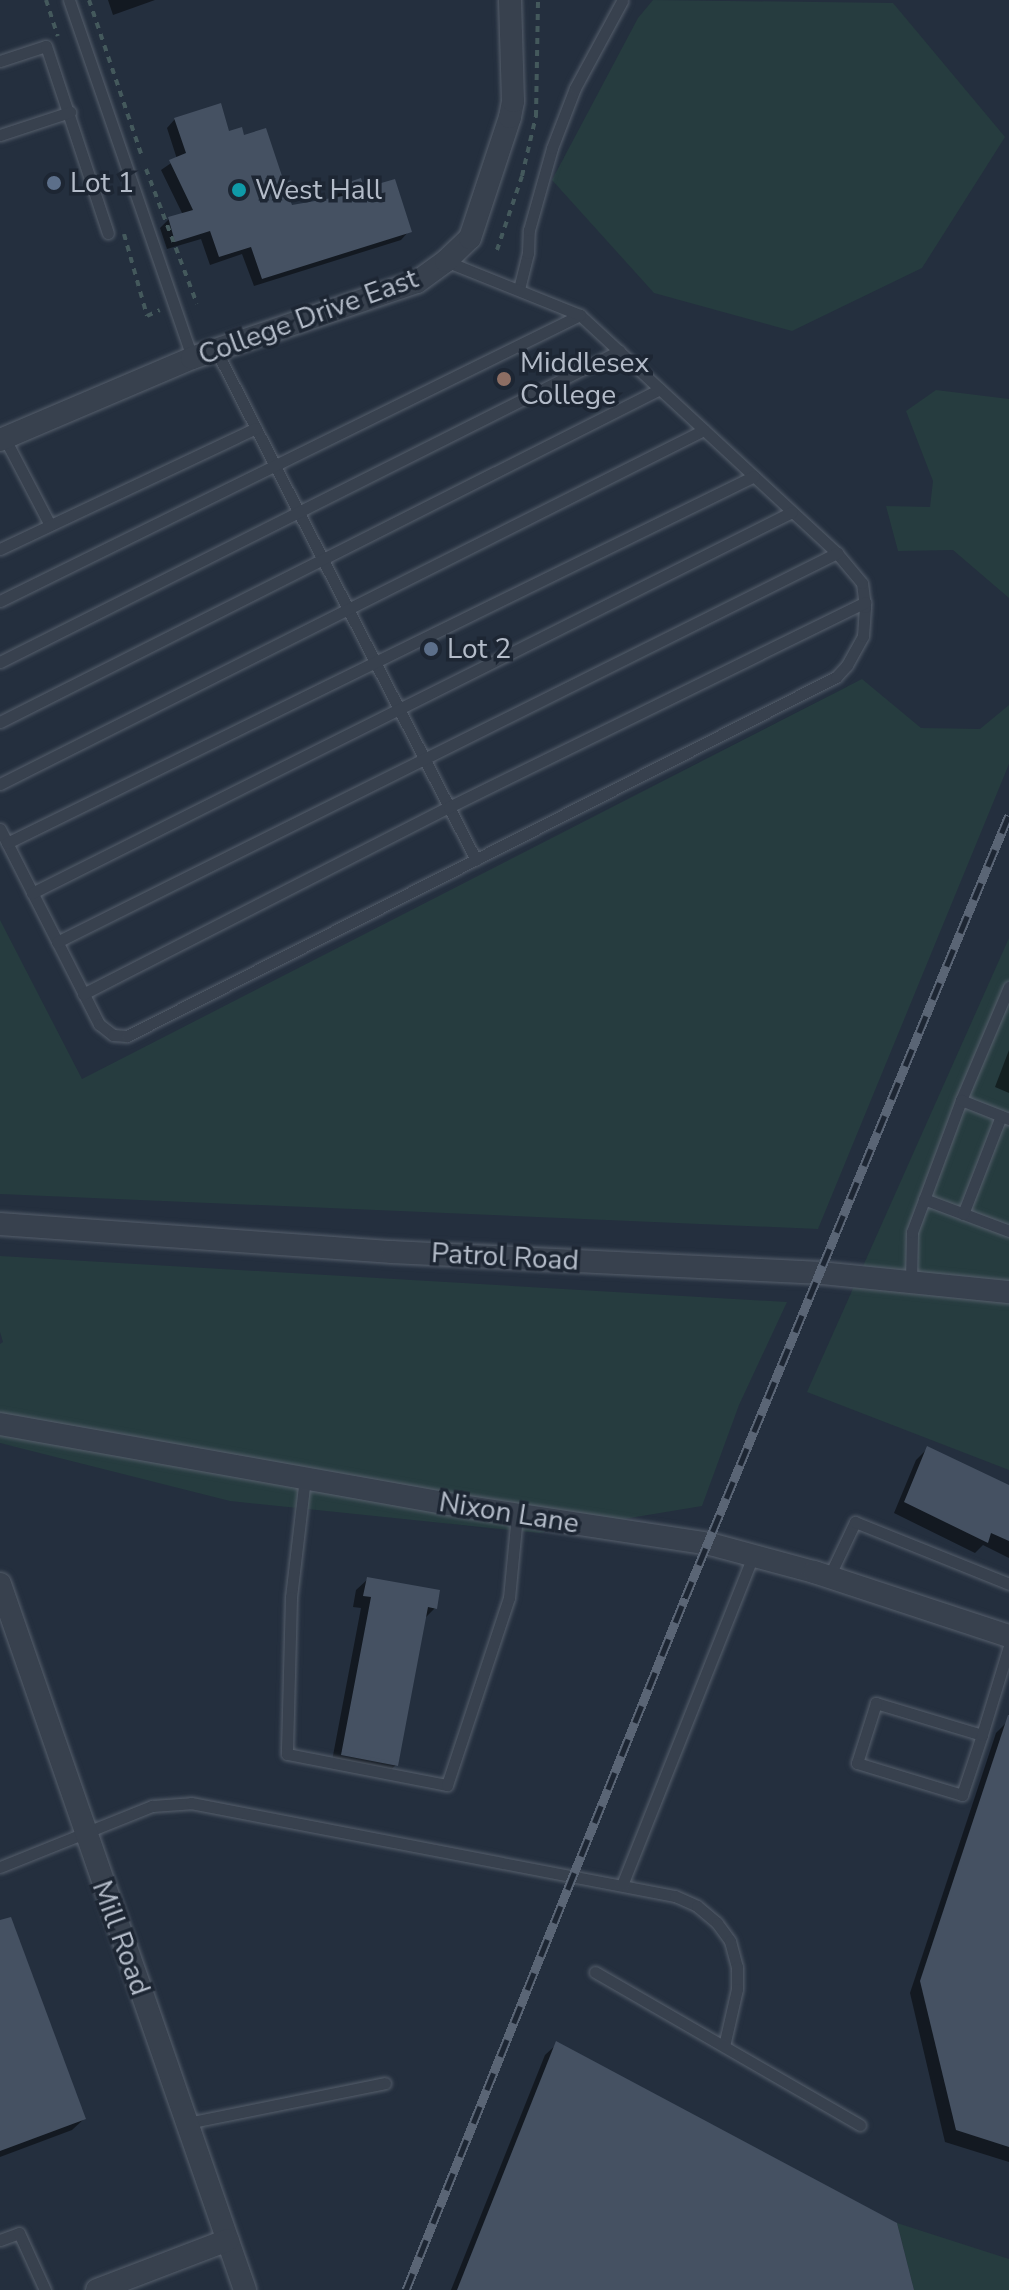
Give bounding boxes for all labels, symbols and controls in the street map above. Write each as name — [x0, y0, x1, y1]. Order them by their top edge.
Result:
place label: Lot 1 — [70, 166, 134, 200]
place label: West Hall — [255, 173, 382, 207]
marker: Lot 1 — [45, 174, 63, 192]
marker: West Hall — [230, 181, 248, 199]
street label: College Drive East — [194, 262, 422, 372]
place label: Middlesex College — [520, 346, 649, 412]
marker: Middlesex College — [495, 370, 513, 388]
place label: Lot 2 — [447, 632, 511, 666]
marker: Lot 2 — [422, 640, 440, 658]
street label: Patrol Road — [430, 1236, 580, 1278]
street label: Nixon Lane — [437, 1485, 581, 1541]
street label: Mill Road — [85, 1876, 157, 2000]

